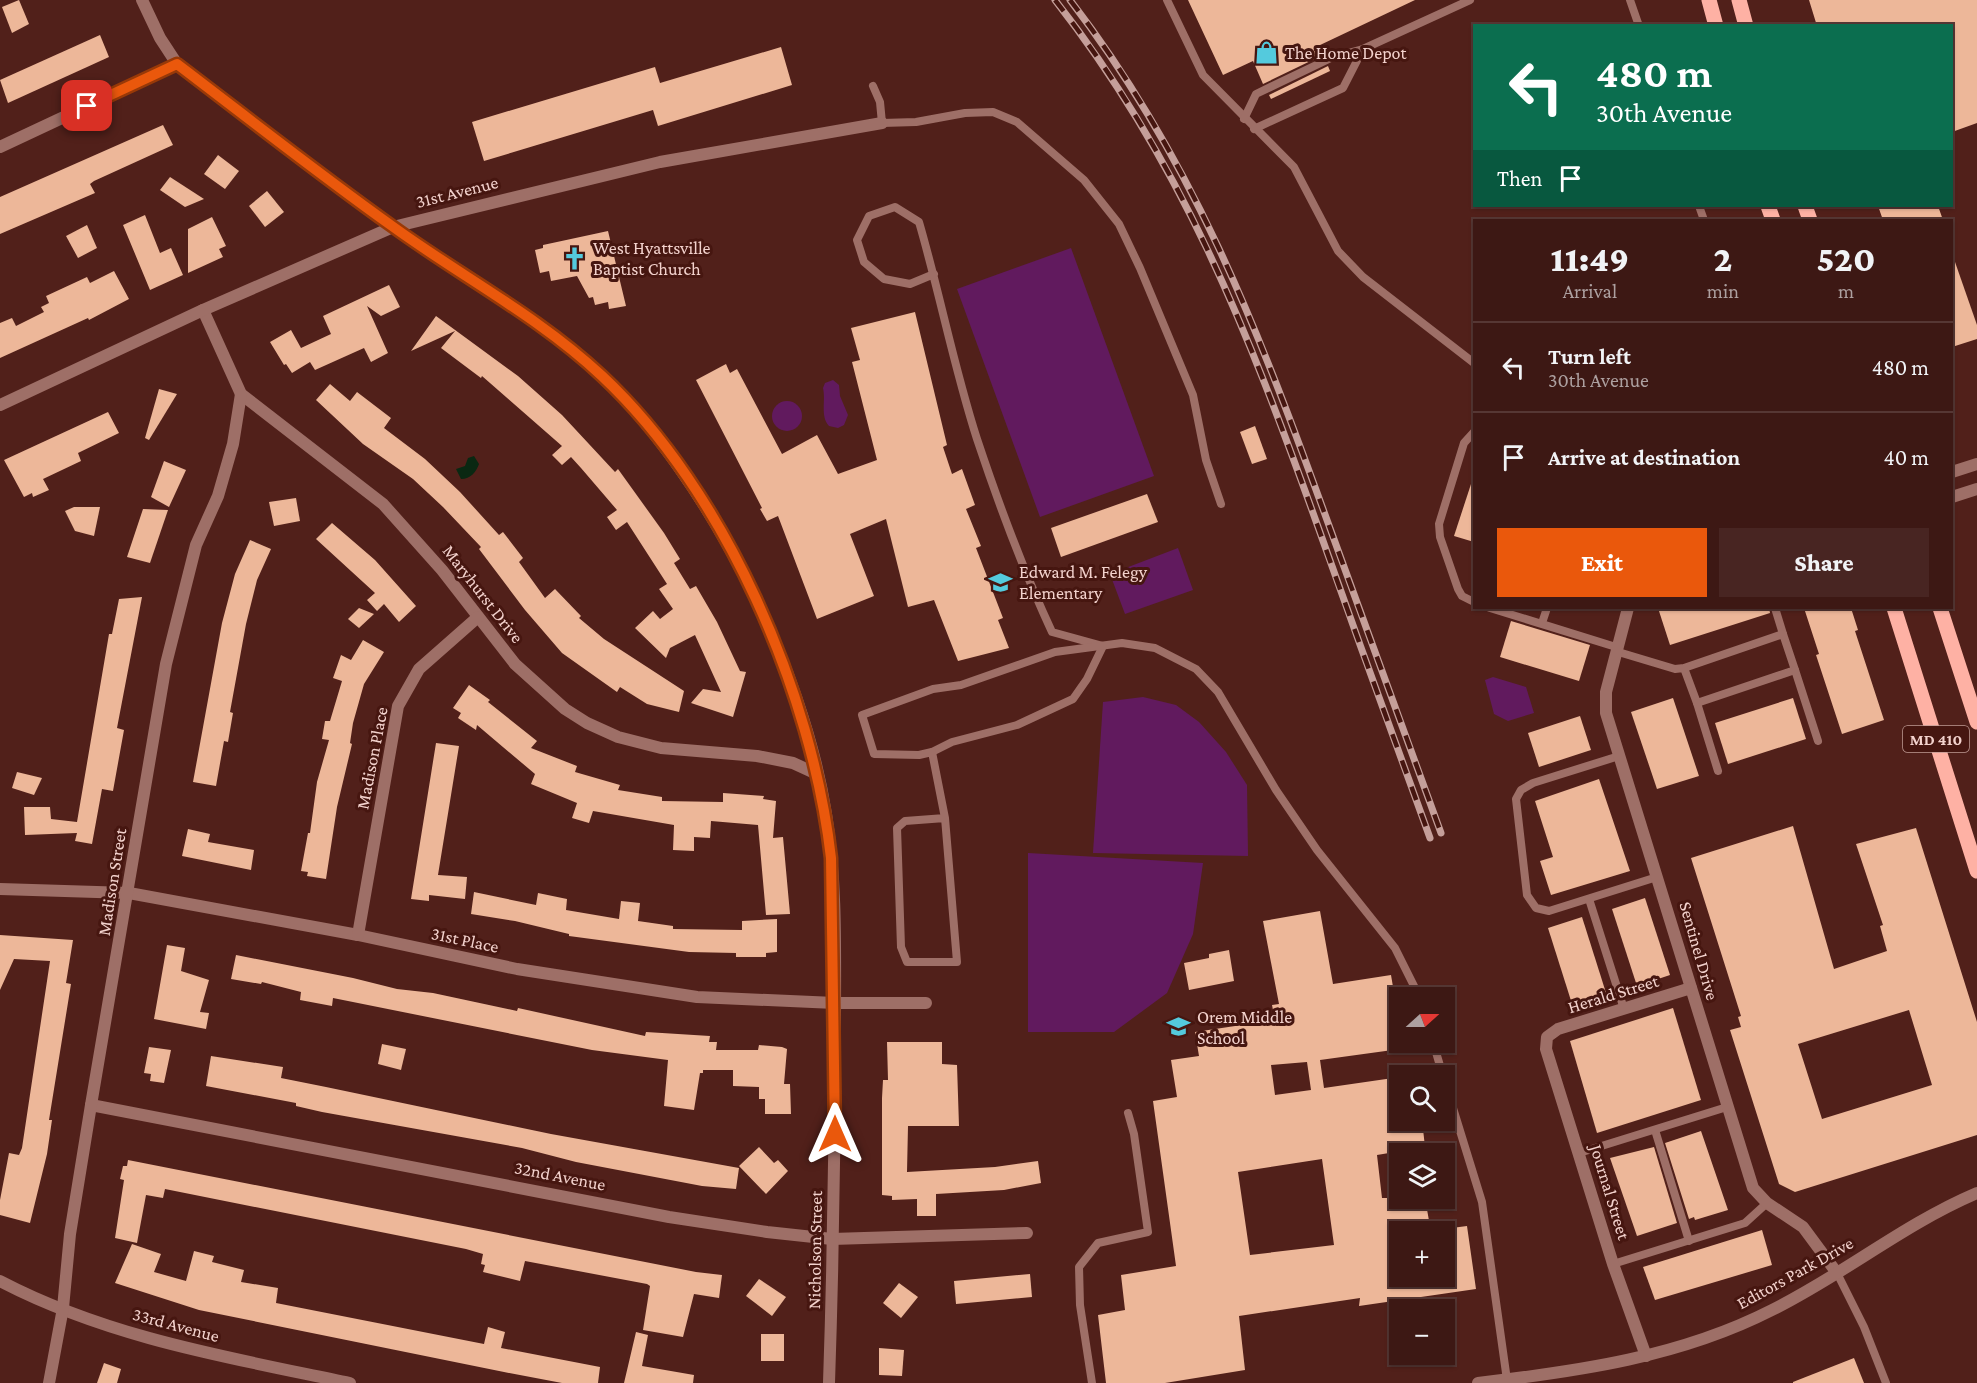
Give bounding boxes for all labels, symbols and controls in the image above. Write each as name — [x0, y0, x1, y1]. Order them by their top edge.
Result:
shop icon: The Home Depot — [1254, 40, 1280, 66]
place label: The Home Depot — [1285, 43, 1408, 63]
icon: left — [1497, 48, 1575, 126]
text: 480 m — [1596, 49, 1712, 96]
pin — [61, 80, 112, 131]
icon: arrive — [70, 89, 103, 122]
text: 30th Avenue — [1596, 98, 1732, 128]
icon: arrive — [1554, 162, 1587, 195]
text: Then — [1497, 166, 1542, 191]
street label: 31st Avenue — [414, 172, 500, 212]
place label: West Hyattsville Baptist Church — [593, 238, 711, 279]
text: 11:49 — [1551, 239, 1629, 279]
text: 2 — [1713, 239, 1732, 279]
text: 520 — [1817, 239, 1875, 279]
church icon: West Hyattsville Baptist Church — [562, 245, 588, 271]
text: Arrival — [1563, 280, 1617, 302]
text: min — [1707, 280, 1739, 302]
text: m — [1838, 280, 1854, 302]
text: Turn left — [1548, 344, 1631, 369]
icon: left — [1497, 351, 1530, 384]
text: 480 m — [1872, 355, 1929, 380]
text: 30th Avenue — [1548, 369, 1649, 391]
icon: arrive — [1497, 441, 1530, 474]
text: Arrive at destination — [1548, 445, 1740, 470]
text: 40 m — [1884, 445, 1929, 470]
button: Exit — [1497, 528, 1707, 597]
button: Share — [1719, 528, 1929, 597]
street label: Maryhurst Drive — [438, 541, 528, 647]
place label: Edward M. Felegy Elementary — [1019, 562, 1148, 603]
school or university icon: Edward M. Felegy Elementary — [988, 569, 1014, 595]
street label: Madison Place — [352, 705, 392, 811]
road number: MD 410 — [1903, 726, 1969, 752]
street label: Madison Street — [94, 826, 131, 937]
street label: Sentinel Drive — [1675, 899, 1723, 1003]
street label: 31st Place — [430, 923, 501, 957]
street label: Herald Street — [1565, 970, 1662, 1017]
north arrow — [1389, 987, 1455, 1053]
map controls — [1389, 987, 1455, 1365]
place label: Orem Middle School — [1197, 1007, 1292, 1048]
school or university icon: Orem Middle School — [1166, 1014, 1192, 1040]
button: search — [1389, 1065, 1455, 1131]
position arrow — [803, 1102, 867, 1166]
street label: Journal Street — [1585, 1140, 1634, 1243]
button: layers — [1389, 1143, 1455, 1209]
street label: 32nd Avenue — [513, 1157, 607, 1195]
street label: Nicholson Street — [804, 1190, 826, 1309]
button: + — [1389, 1221, 1455, 1287]
street label: Editors Park Drive — [1733, 1233, 1857, 1313]
button: − — [1389, 1299, 1455, 1365]
street label: 33rd Avenue — [130, 1304, 222, 1346]

